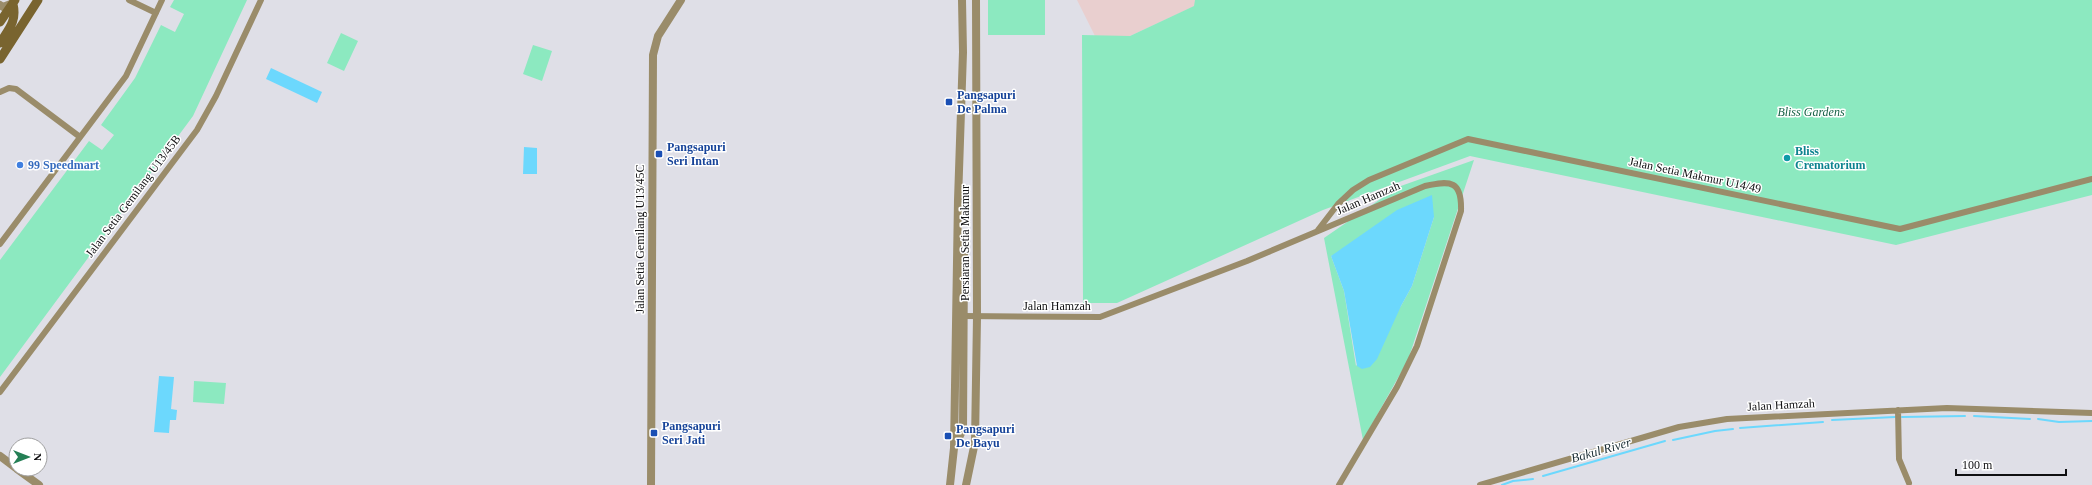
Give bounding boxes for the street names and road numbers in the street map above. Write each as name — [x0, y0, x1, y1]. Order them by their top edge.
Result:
street label: Jalan Setia Gemilang U13/45B — [83, 132, 183, 260]
street label: Jalan Setia Makmur U14/49 — [1628, 154, 1762, 196]
street label: Jalan Setia Gemilang U13/45C — [633, 165, 647, 313]
street label: Jalan Hamzah — [1334, 178, 1402, 218]
street label: Persiaran Setia Makmur — [958, 185, 972, 301]
street label: Jalan Hamzah — [1023, 299, 1091, 313]
street label: Jalan Hamzah — [1747, 396, 1815, 414]

